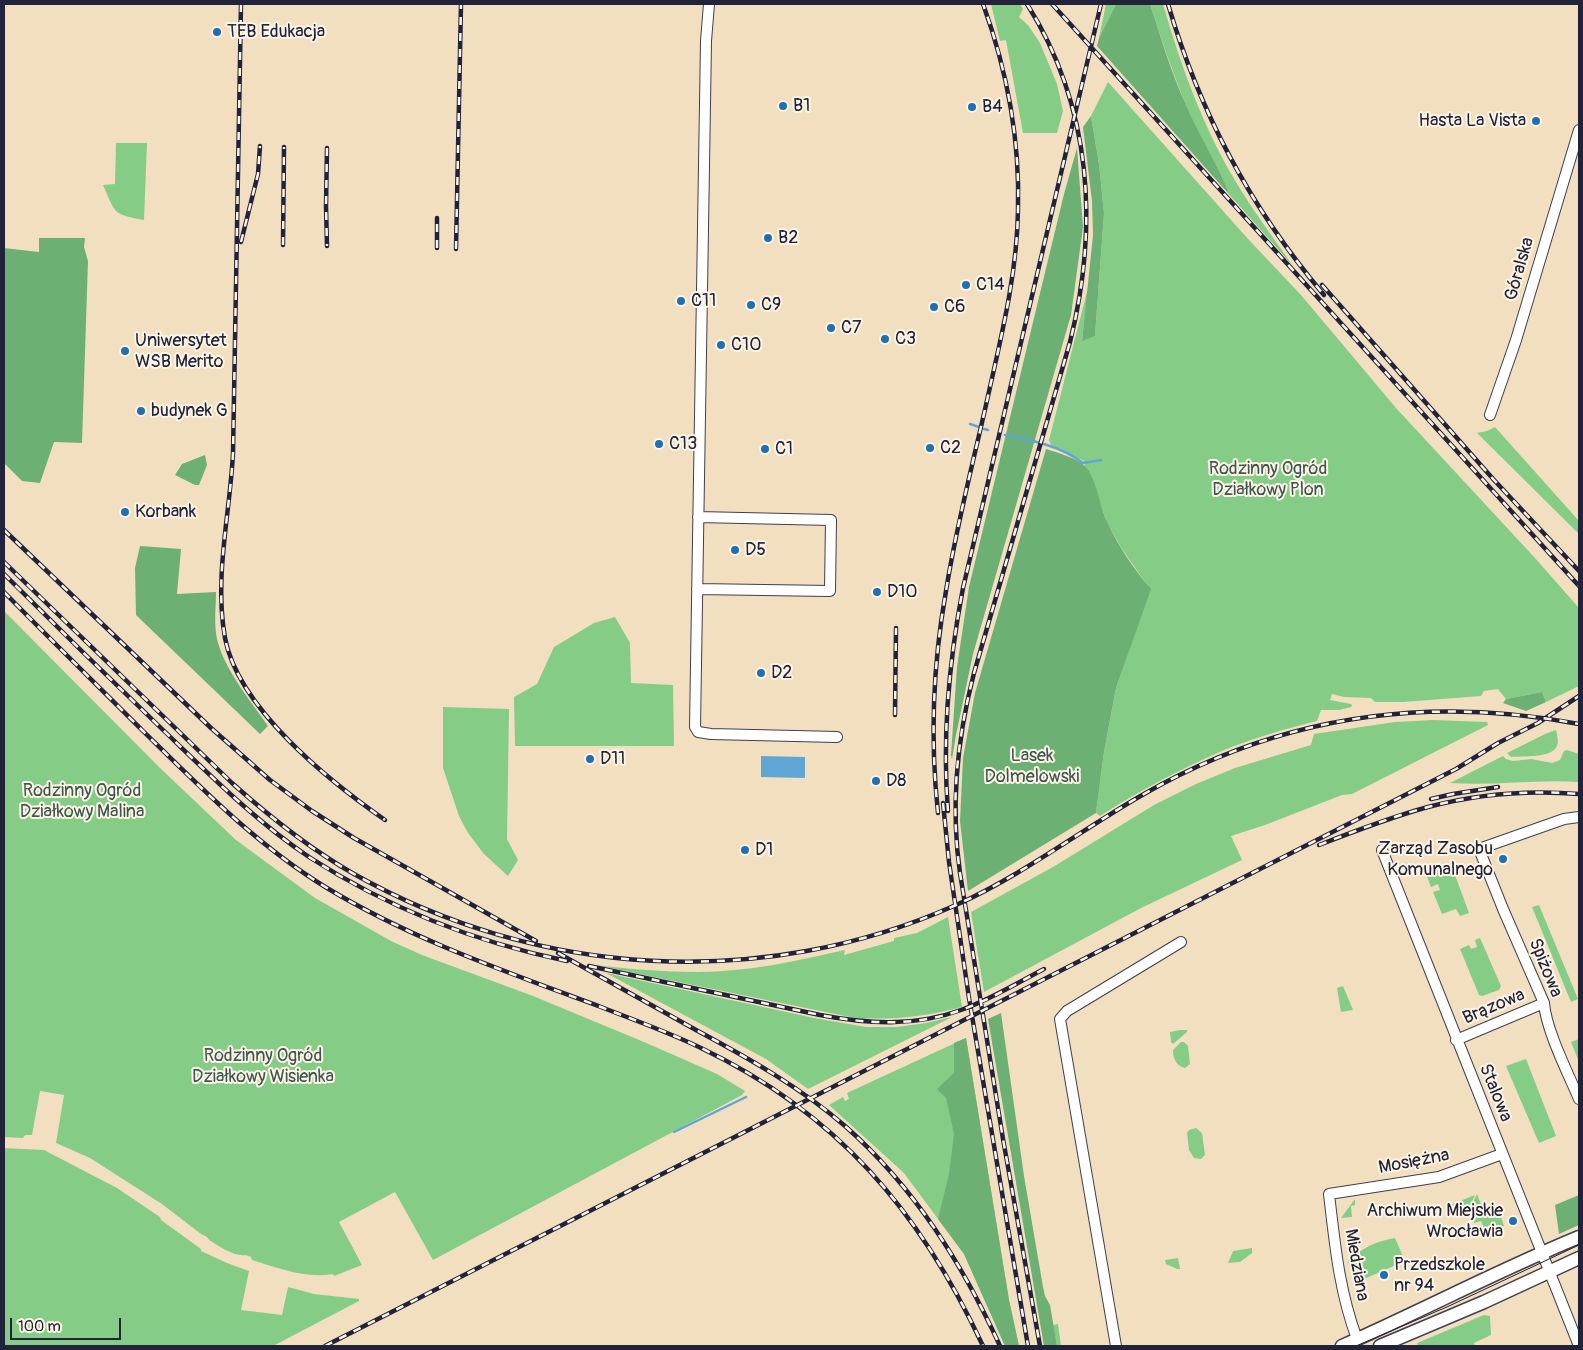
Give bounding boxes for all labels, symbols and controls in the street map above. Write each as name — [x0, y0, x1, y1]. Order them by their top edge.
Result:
place label: TEB Edukacja — [227, 21, 325, 43]
marker: TEB Edukacja — [211, 26, 223, 38]
place label: B1 — [793, 95, 810, 117]
place label: B4 — [982, 96, 1003, 118]
marker: B1 — [777, 100, 789, 112]
marker: B4 — [966, 101, 978, 113]
place label: Hasta La Vista — [1419, 110, 1526, 132]
marker: Hasta La Vista — [1530, 115, 1542, 127]
place label: B2 — [778, 227, 798, 249]
marker: B2 — [762, 232, 774, 244]
street label: Góralska — [1501, 235, 1539, 303]
place label: C14 — [976, 274, 1005, 296]
marker: C14 — [960, 279, 972, 291]
place label: C11 — [691, 290, 716, 312]
place label: C9 — [761, 294, 781, 316]
marker: C11 — [675, 295, 687, 307]
place label: C6 — [944, 296, 966, 318]
marker: C9 — [745, 299, 757, 311]
marker: C6 — [928, 301, 940, 313]
place label: C7 — [841, 317, 862, 339]
marker: C7 — [825, 322, 837, 334]
place label: C3 — [895, 328, 916, 350]
place label: Uniwersytet WSB Merito — [135, 330, 227, 372]
marker: C3 — [879, 333, 891, 345]
place label: C10 — [731, 334, 761, 356]
marker: C10 — [715, 339, 727, 351]
marker: Uniwersytet WSB Merito — [119, 345, 131, 357]
place label: budynek G — [151, 400, 228, 422]
marker: budynek G — [135, 405, 147, 417]
place label: C13 — [669, 433, 697, 455]
place label: C2 — [940, 437, 961, 459]
marker: C13 — [653, 438, 665, 450]
place label: C1 — [775, 438, 793, 460]
marker: C2 — [924, 442, 936, 454]
marker: C1 — [759, 443, 771, 455]
park label: Rodzinny Ogród Działkowy Plon — [1209, 458, 1327, 500]
place label: Korbank — [135, 501, 196, 523]
marker: Korbank — [119, 506, 131, 518]
place label: D5 — [745, 539, 766, 561]
marker: D5 — [729, 544, 741, 556]
place label: D10 — [887, 581, 918, 603]
marker: D10 — [871, 586, 883, 598]
place label: D2 — [771, 662, 792, 684]
marker: D2 — [755, 667, 767, 679]
park label: Lasek Dolmelowski — [985, 745, 1079, 788]
place label: D11 — [600, 748, 625, 770]
marker: D11 — [584, 753, 596, 765]
place label: D8 — [886, 770, 906, 792]
marker: D8 — [870, 775, 882, 787]
park label: Rodzinny Ogród Działkowy Malina — [20, 780, 144, 822]
place label: Zarząd Zasobu Komunalnego — [1378, 838, 1493, 881]
place label: D1 — [755, 839, 773, 861]
marker: D1 — [739, 844, 751, 856]
marker: Zarząd Zasobu Komunalnego — [1497, 853, 1509, 865]
street label: Spiżowa — [1523, 935, 1567, 1001]
street label: Brązowa — [1460, 984, 1528, 1030]
park label: Rodzinny Ogród Działkowy Wisienka — [192, 1045, 334, 1088]
street label: Stalowa — [1474, 1061, 1516, 1125]
street label: Mosiężna — [1377, 1145, 1451, 1179]
place label: Archiwum Miejskie Wrocławia — [1367, 1200, 1503, 1242]
marker: Archiwum Miejskie Wrocławia — [1507, 1215, 1519, 1227]
street label: Miedziana — [1339, 1227, 1373, 1303]
place label: Przedszkole nr 94 — [1394, 1254, 1485, 1296]
marker: Przedszkole nr 94 — [1378, 1269, 1390, 1281]
scale bar — [12, 1308, 124, 1340]
text: 100 m — [18, 1317, 61, 1336]

